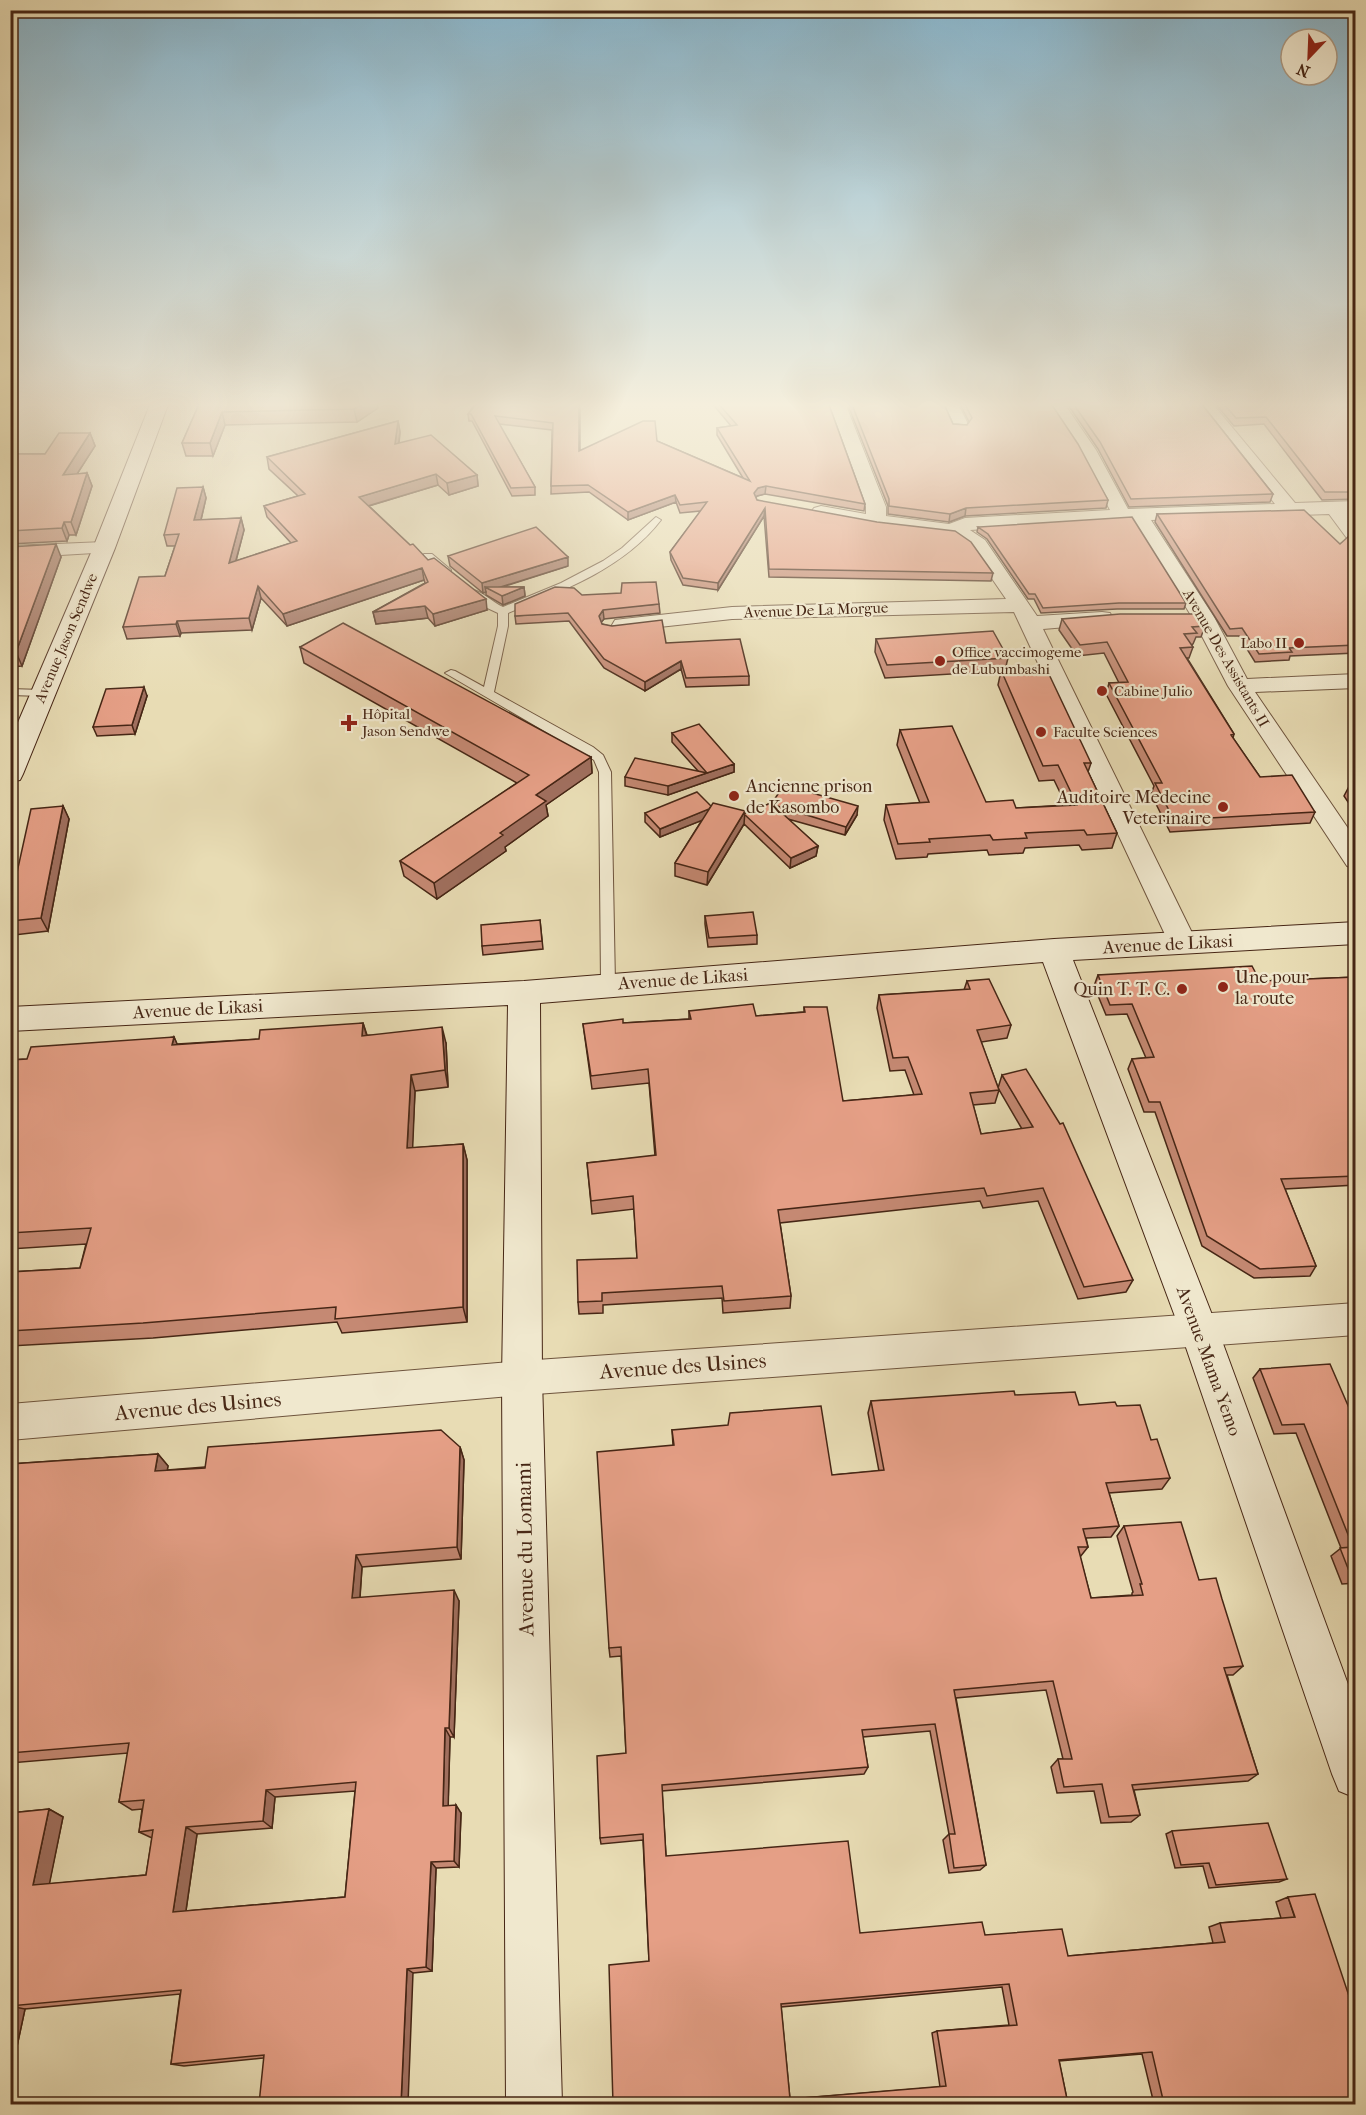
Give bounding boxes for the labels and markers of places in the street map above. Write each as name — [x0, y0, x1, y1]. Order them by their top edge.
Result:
place label: Labo II — [1241, 634, 1287, 652]
marker: Labo II — [1292, 636, 1306, 650]
place label: Office vaccimogeme de Lubumbashi — [952, 643, 1082, 678]
marker: Office vaccimogeme de Lubumbashi — [933, 654, 947, 668]
place label: Cabine Julio — [1114, 682, 1193, 700]
marker: Cabine Julio — [1095, 684, 1109, 698]
place label: Hôpital Jason Sendwe — [361, 705, 450, 740]
marker: Hôpital Jason Sendwe — [340, 714, 358, 732]
place label: Faculte Sciences — [1053, 723, 1158, 741]
marker: Faculte Sciences — [1034, 725, 1048, 739]
place label: Ancienne prison de Kasombo — [745, 776, 873, 818]
place label: Auditoire Medecine Veterinaire — [1056, 787, 1211, 829]
marker: Ancienne prison de Kasombo — [727, 789, 741, 803]
marker: Auditoire Medecine Veterinaire — [1216, 800, 1230, 814]
place label: Une pour la route — [1234, 967, 1309, 1009]
place label: Quin T. T. C. — [1073, 979, 1170, 1000]
marker: Une pour la route — [1216, 980, 1230, 994]
marker: Quin T. T. C. — [1175, 982, 1189, 996]

